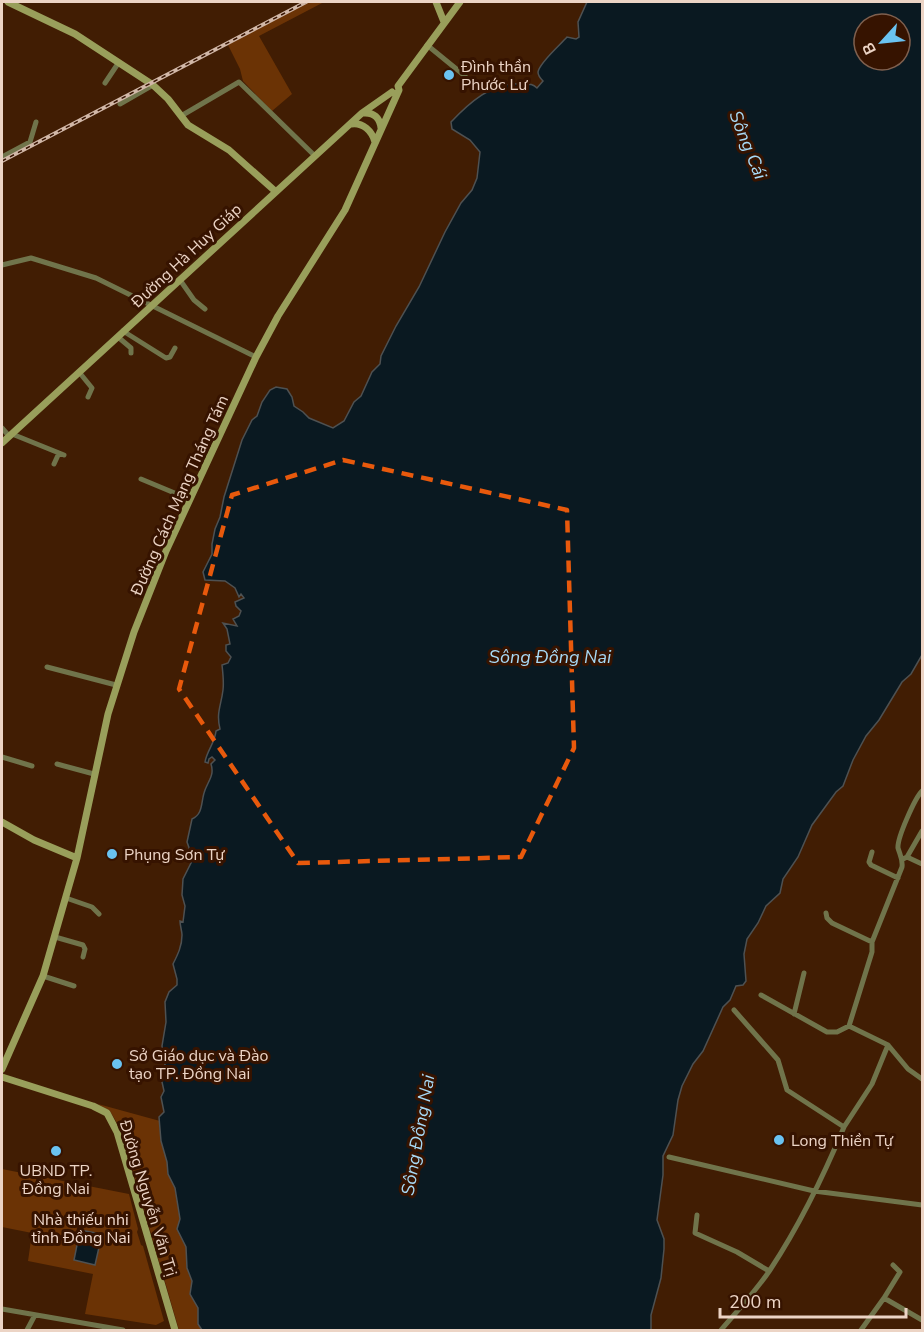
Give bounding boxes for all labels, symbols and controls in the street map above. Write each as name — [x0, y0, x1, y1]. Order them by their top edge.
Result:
north arrow — [852, 12, 912, 72]
text: B — [857, 38, 882, 58]
place label: Đình thần Phước Lư — [460, 56, 531, 96]
marker: Đình thần Phước Lư — [442, 68, 456, 82]
water label: Sông Cái — [723, 107, 773, 184]
street label: Đường Hà Huy Giáp — [126, 199, 247, 313]
street label: Đường Cách Mạng Tháng Tám — [125, 392, 234, 600]
water label: Sông Đồng Nai — [489, 645, 612, 669]
place label: Phụng Sơn Tự — [124, 844, 225, 866]
marker: Phụng Sơn Tự — [105, 847, 119, 861]
place label: Sở Giáo dục và Đào tạo TP. Đồng Nai — [129, 1045, 269, 1085]
marker: Sở Giáo dục và Đào tạo TP. Đồng Nai — [110, 1057, 124, 1071]
water label: Sông Đồng Nai — [396, 1072, 441, 1197]
street label: Đường Nguyễn Văn Trị — [114, 1117, 182, 1279]
place label: Long Thiền Tự — [791, 1130, 894, 1152]
marker: Long Thiền Tự — [772, 1133, 786, 1147]
marker: UBND TP. Đồng Nai — [49, 1144, 63, 1158]
place label: UBND TP. Đồng Nai — [20, 1160, 92, 1200]
park label: Nhà thiếu nhi tỉnh Đồng Nai — [32, 1209, 130, 1249]
scale bar — [720, 1281, 906, 1319]
text: 200 m — [729, 1290, 781, 1314]

